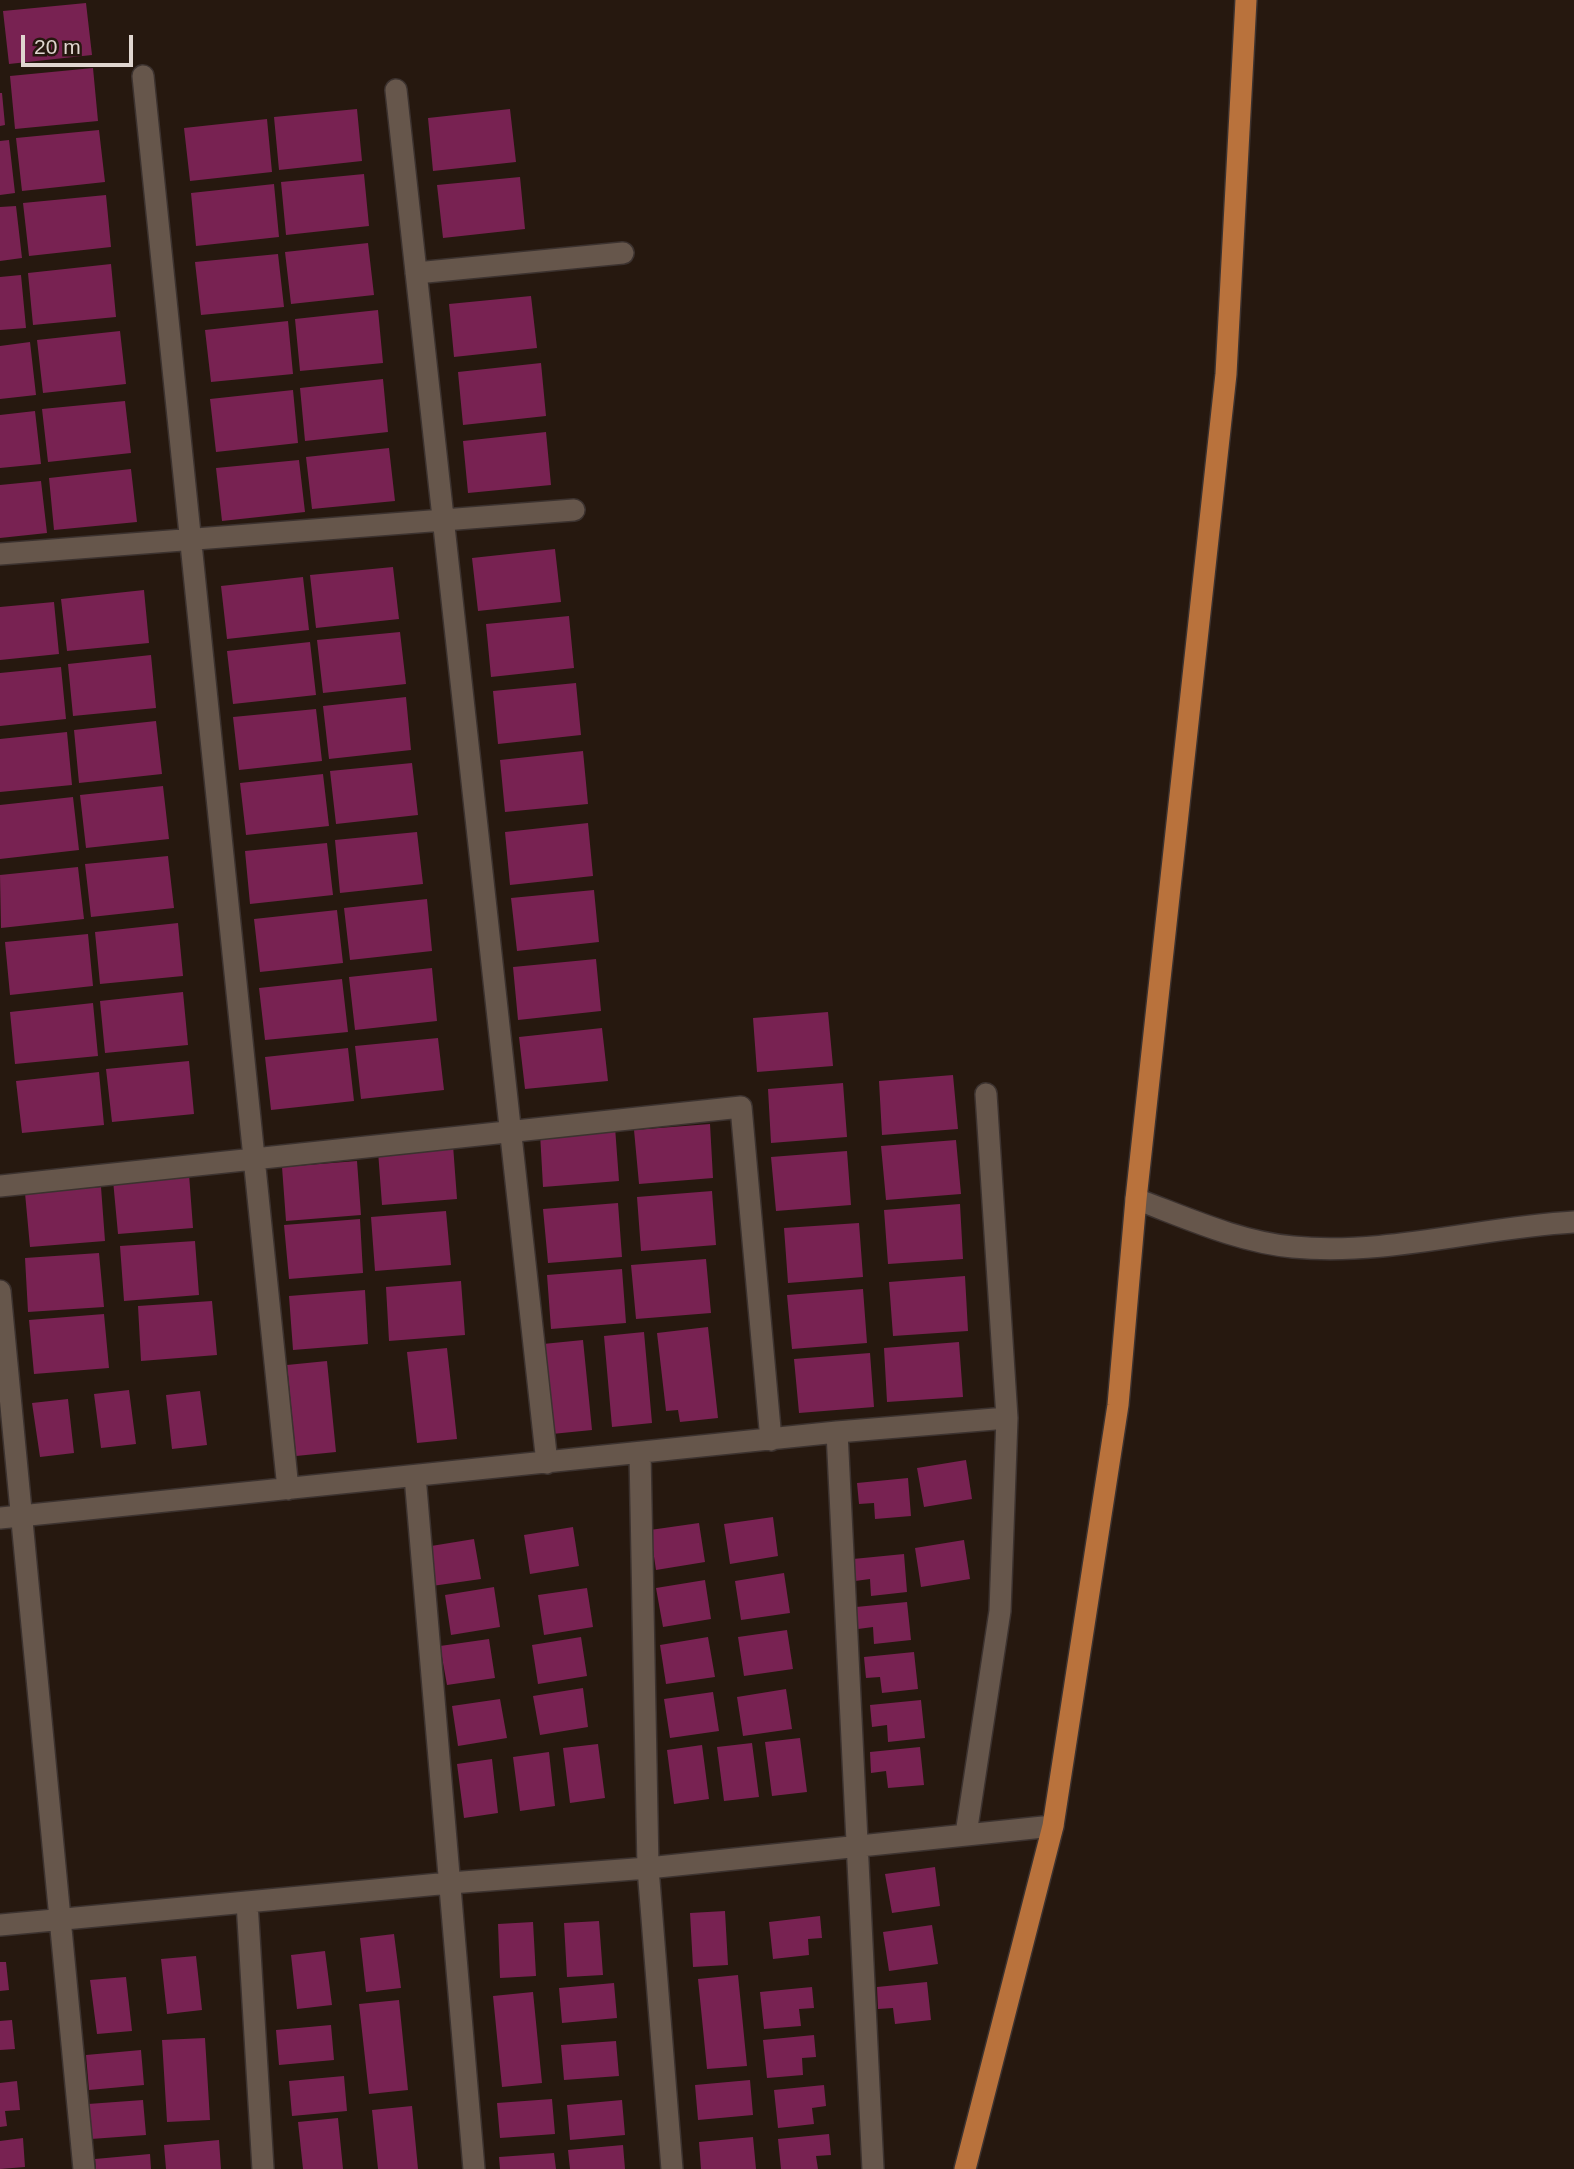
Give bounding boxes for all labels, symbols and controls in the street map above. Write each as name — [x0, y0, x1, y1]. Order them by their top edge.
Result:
scale bar — [24, 21, 136, 65]
text: 20 m — [34, 35, 81, 58]

